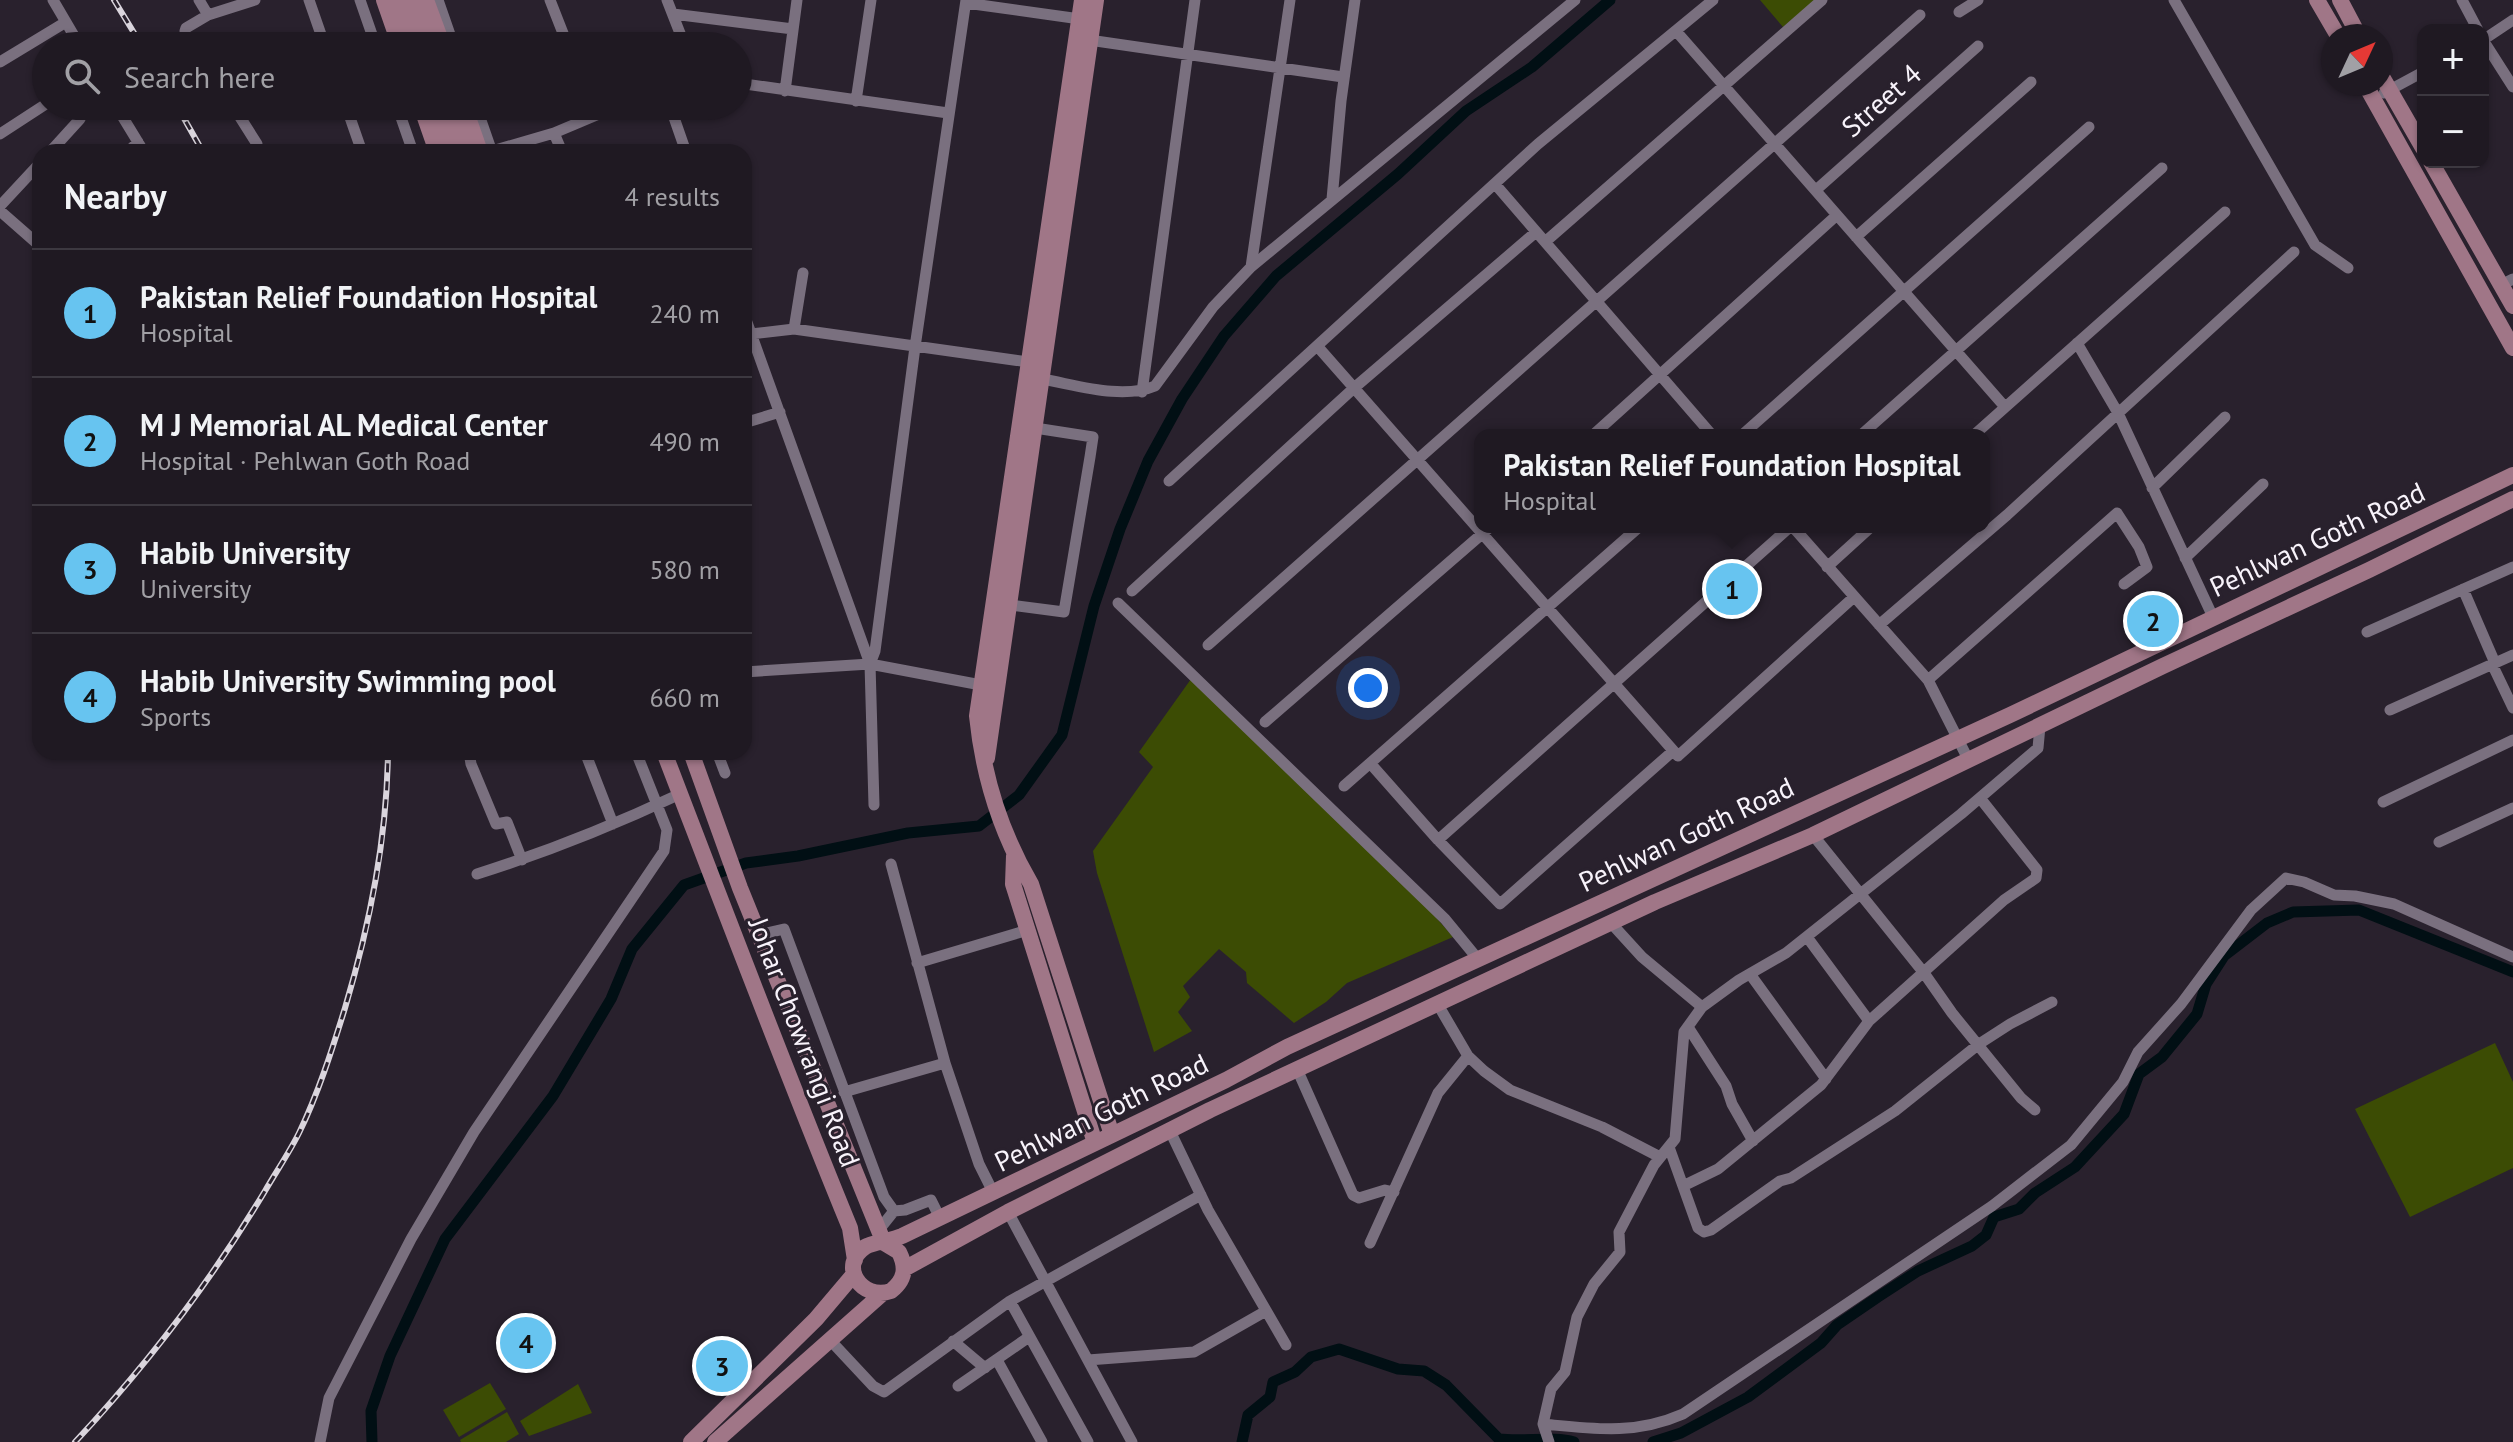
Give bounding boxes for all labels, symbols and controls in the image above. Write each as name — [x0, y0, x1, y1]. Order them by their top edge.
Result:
north arrow — [2321, 24, 2393, 96]
map controls — [2417, 24, 2489, 168]
button: + — [2417, 24, 2489, 96]
search box — [32, 32, 752, 120]
icon: search — [60, 54, 104, 98]
street label: Street 4 — [1833, 55, 1929, 145]
text: Search here — [124, 57, 275, 96]
button: − — [2417, 96, 2489, 168]
text: Nearby — [64, 174, 166, 218]
text: 4 results — [625, 180, 720, 213]
text: Pakistan Relief Foundation Hospital — [140, 277, 597, 316]
text: 1 — [83, 297, 97, 330]
text: 240 m — [649, 297, 720, 330]
text: Hospital — [140, 316, 233, 349]
text: M J Memorial AL Medical Center — [140, 405, 548, 444]
text: 2 — [83, 425, 97, 458]
text: 490 m — [649, 425, 720, 458]
popup — [1474, 429, 1990, 533]
text: Hospital · Pehlwan Goth Road — [140, 444, 470, 477]
text: Pakistan Relief Foundation Hospital — [1503, 445, 1961, 484]
street label: Pehlwan Goth Road — [2203, 473, 2431, 605]
text: Hospital — [1503, 484, 1596, 517]
text: Habib University — [140, 533, 350, 572]
text: 3 — [83, 553, 97, 586]
text: 580 m — [649, 553, 720, 586]
pin: 1 — [1706, 559, 1758, 619]
text: University — [140, 572, 251, 605]
pin: 2 — [2127, 591, 2179, 651]
text: Habib University Swimming pool — [140, 661, 556, 700]
your location — [1348, 668, 1388, 708]
text: 4 — [83, 681, 97, 714]
text: 660 m — [649, 681, 720, 714]
text: Sports — [140, 700, 211, 733]
street label: Pehlwan Goth Road — [1572, 768, 1800, 900]
street label: Johar Chowrangi Road — [740, 911, 870, 1172]
street label: Pehlwan Goth Road — [988, 1044, 1214, 1180]
pin: 4 — [500, 1313, 552, 1373]
pin: 3 — [696, 1336, 748, 1396]

